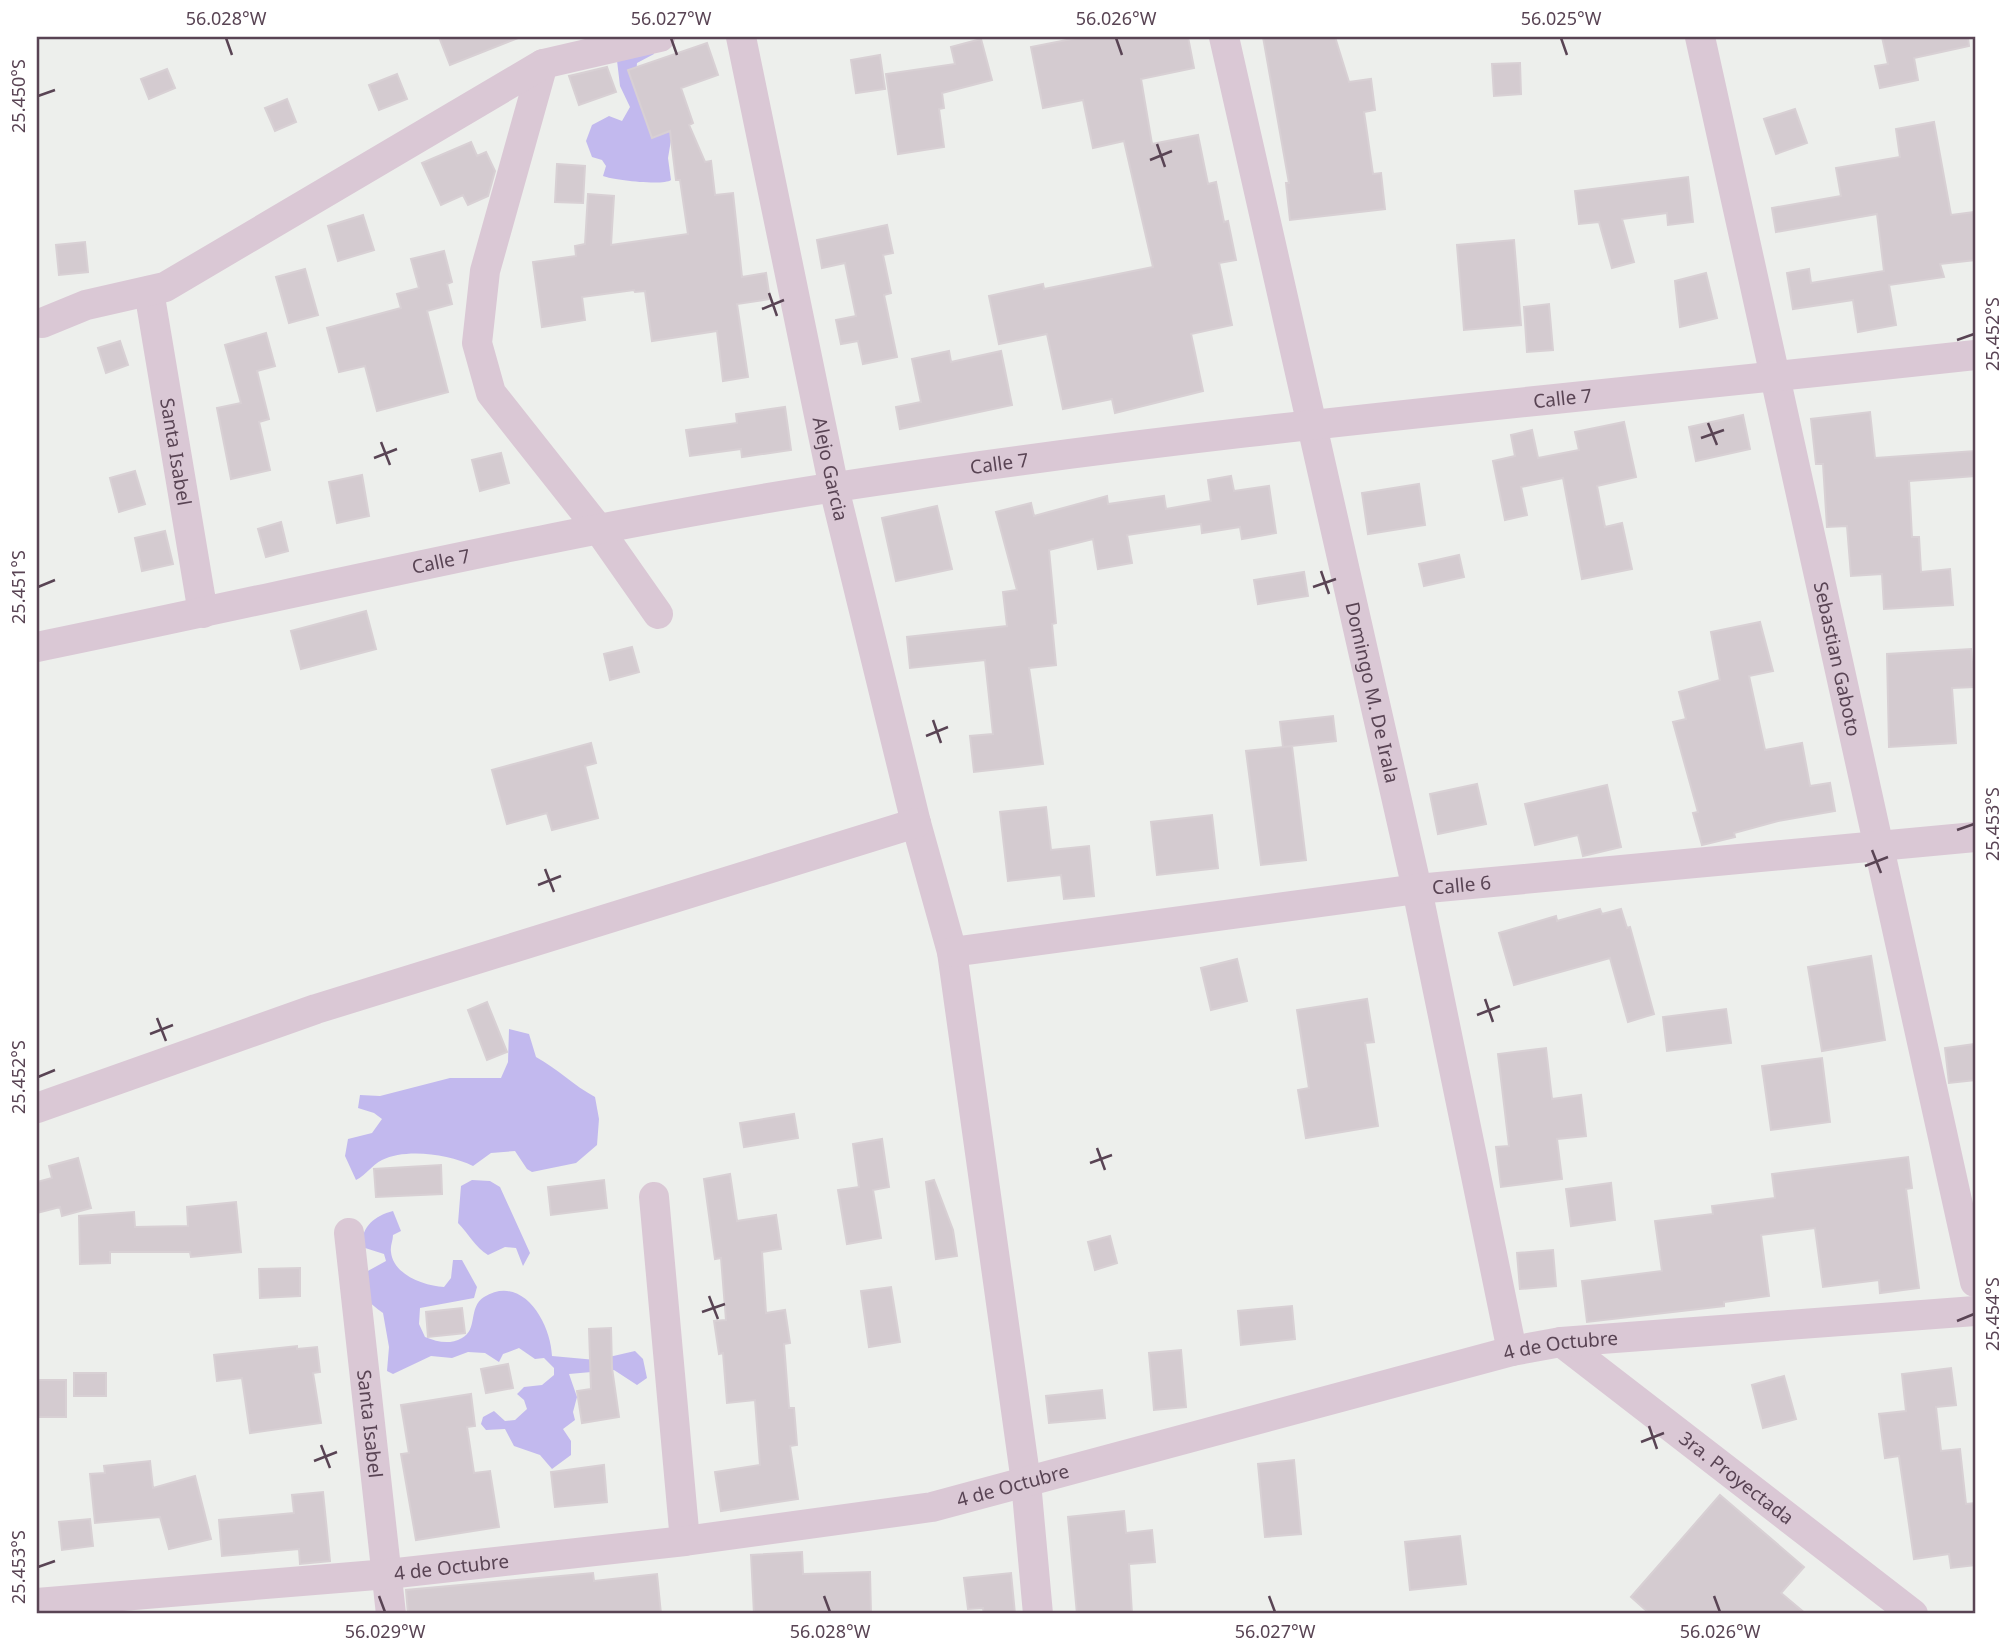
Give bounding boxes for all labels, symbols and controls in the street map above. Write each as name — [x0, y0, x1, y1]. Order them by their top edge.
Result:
text: 56.028°W — [186, 6, 267, 30]
text: 56.027°W — [631, 6, 712, 30]
text: 56.026°W — [1076, 6, 1157, 30]
text: 56.025°W — [1521, 6, 1602, 30]
text: 25.450°S — [6, 59, 30, 133]
text: 25.452°S — [1980, 297, 2004, 371]
street label: Calle 7 — [1532, 382, 1593, 414]
street label: Santa Isabel — [154, 396, 198, 508]
street label: Alejo Garcia — [807, 414, 855, 524]
street label: Calle 7 — [968, 446, 1030, 480]
street label: Calle 7 — [409, 542, 473, 580]
text: 25.451°S — [6, 550, 30, 624]
street label: Sebastian Gaboto — [1808, 579, 1867, 739]
street label: Domingo M. De Irala — [1339, 599, 1406, 785]
text: 25.453°S — [1980, 787, 2004, 861]
street label: Calle 6 — [1431, 869, 1492, 901]
text: 25.452°S — [6, 1040, 30, 1114]
text: 25.454°S — [1980, 1277, 2004, 1351]
street label: 4 de Octubre — [1500, 1325, 1619, 1366]
street label: Santa Isabel — [351, 1368, 389, 1479]
street label: 3ra. Proyectada — [1674, 1425, 1799, 1530]
street label: 4 de Octubre — [954, 1458, 1072, 1513]
text: 25.453°S — [6, 1530, 30, 1604]
street label: 4 de Octubre — [393, 1548, 510, 1586]
text: 56.029°W — [345, 1619, 426, 1643]
text: 56.028°W — [790, 1619, 871, 1643]
text: 56.027°W — [1235, 1619, 1316, 1643]
text: 56.026°W — [1680, 1619, 1761, 1643]

